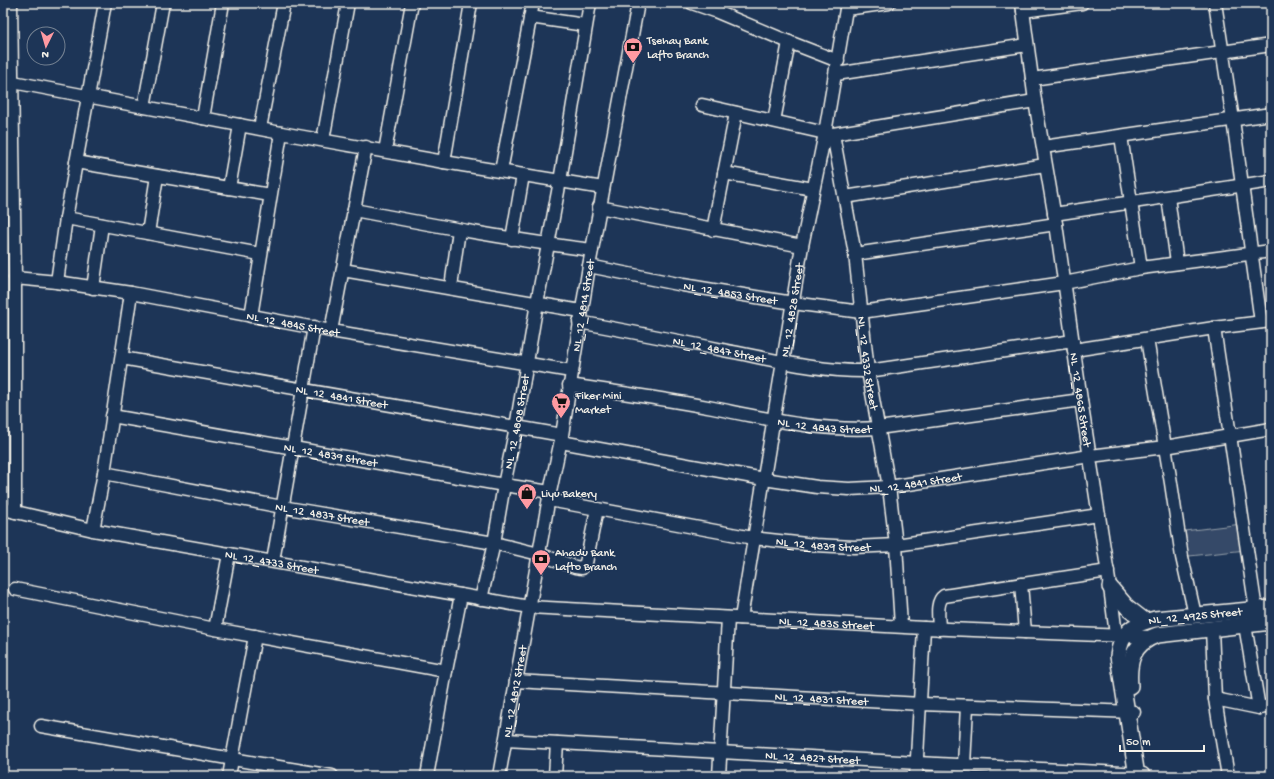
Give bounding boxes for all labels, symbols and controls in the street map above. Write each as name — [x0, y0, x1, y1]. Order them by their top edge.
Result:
north arrow — [26, 26, 66, 66]
place label: Tsehay Bank Lafto Branch — [646, 35, 710, 63]
bank icon: Tsehay Bank Lafto Branch — [622, 36, 644, 64]
text: N — [41, 48, 49, 60]
street label: NL_12_4814 Street — [570, 258, 599, 353]
street label: NL_12_4828 Street — [779, 261, 808, 358]
street label: NL_12_4853 Street — [682, 280, 779, 310]
street label: NL_12_4845 Street — [245, 310, 341, 341]
street label: NL_12_4332 Street — [853, 316, 880, 412]
street label: NL_12_4847 Street — [671, 335, 768, 368]
street label: NL_12_4865 Street — [1065, 352, 1093, 449]
street label: NL_12_4808 Street — [502, 372, 534, 470]
street label: NL_12_4841 Street — [294, 383, 389, 414]
place label: Fiker Mini Market — [574, 390, 622, 418]
supermarket icon: Fiker Mini Market — [550, 391, 572, 419]
street label: NL_12_4843 Street — [776, 416, 873, 438]
street label: NL_12_4839 Street — [282, 441, 379, 472]
street label: NL_12_4841 Street — [869, 471, 964, 497]
shop icon: Liyu Bakery — [516, 482, 538, 510]
place label: Liyu Bakery — [541, 488, 597, 502]
street label: NL_12_4837 Street — [274, 501, 371, 531]
street label: NL_12_4839 Street — [775, 536, 872, 556]
place label: Ahadu Bank Lafto Branch — [555, 547, 618, 575]
street label: NL_12_4733 Street — [224, 548, 320, 579]
bank icon: Ahadu Bank Lafto Branch — [530, 548, 552, 576]
street label: NL_12_4925 Street — [1147, 606, 1244, 629]
street label: NL_12_4835 Street — [778, 615, 875, 634]
street label: NL_12_4812 Street — [501, 644, 531, 739]
street label: NL_12_4831 Street — [774, 691, 870, 710]
scale bar — [1120, 727, 1204, 753]
text: 50 m — [1126, 736, 1151, 750]
street label: NL_12_4827 Street — [765, 750, 861, 769]

